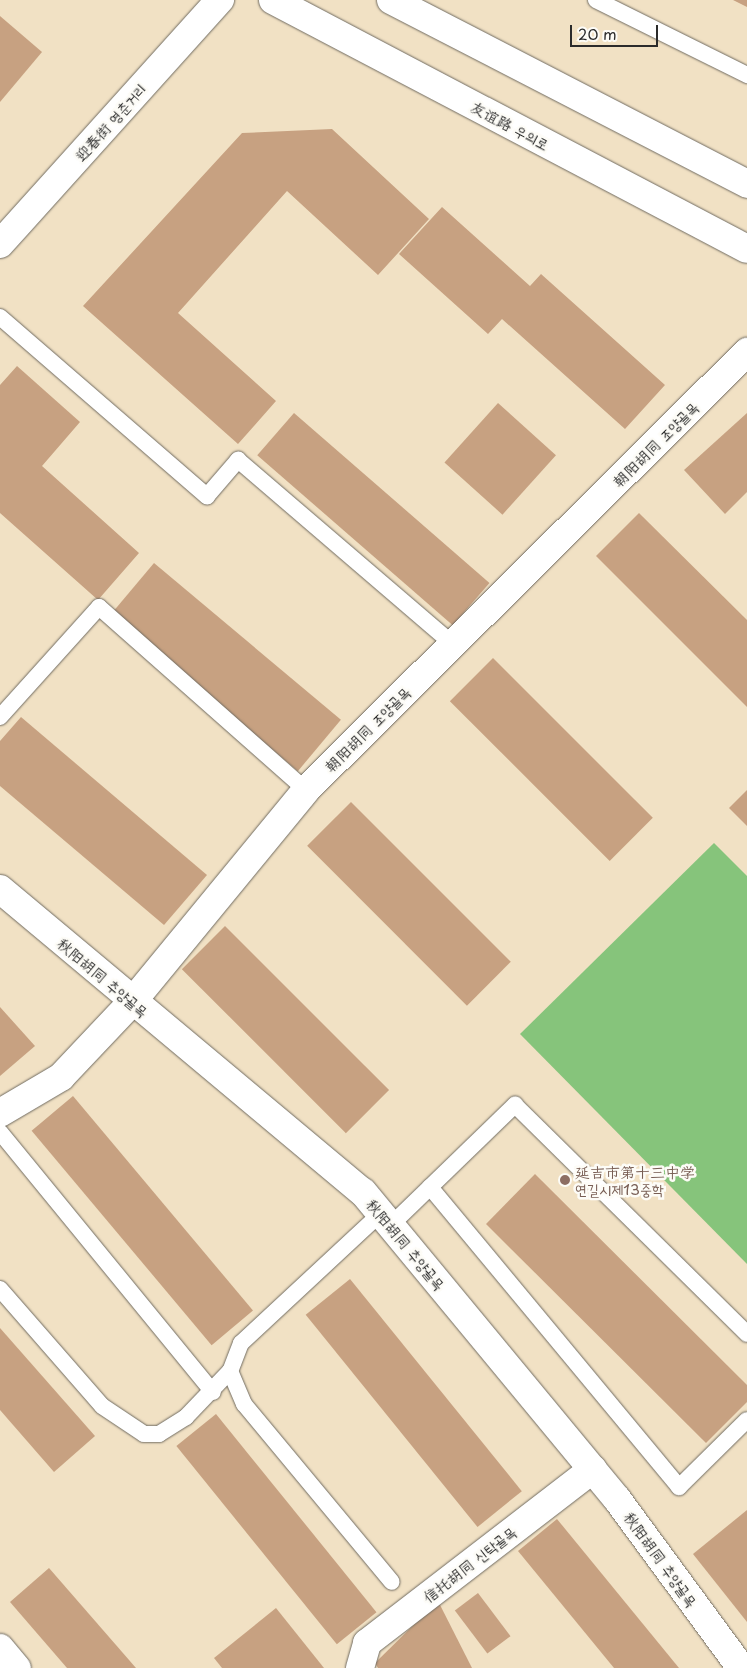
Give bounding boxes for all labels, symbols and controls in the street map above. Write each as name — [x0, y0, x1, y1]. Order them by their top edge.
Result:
scale bar — [572, 15, 660, 47]
text: 20 m — [578, 22, 617, 45]
street label: 迎春街 영춘거리 — [70, 80, 150, 164]
street label: 友谊路 우의로 — [468, 97, 552, 153]
street label: 朝阳胡同 조양골목 — [609, 398, 701, 490]
street label: 朝阳胡同 조양골목 — [321, 683, 413, 775]
street label: 秋阳胡同 추양골목 — [54, 934, 152, 1020]
place label: 延吉市第十三中学 연길시제13중학 — [575, 1162, 695, 1197]
marker: 延吉市第十三中学 연길시제13중학 — [559, 1174, 571, 1186]
street label: 秋阳胡同 추양골목 — [363, 1195, 449, 1293]
street label: 秋阳胡同 추양골목 — [620, 1508, 702, 1610]
street label: 信托胡同 신탁골목 — [419, 1522, 519, 1606]

